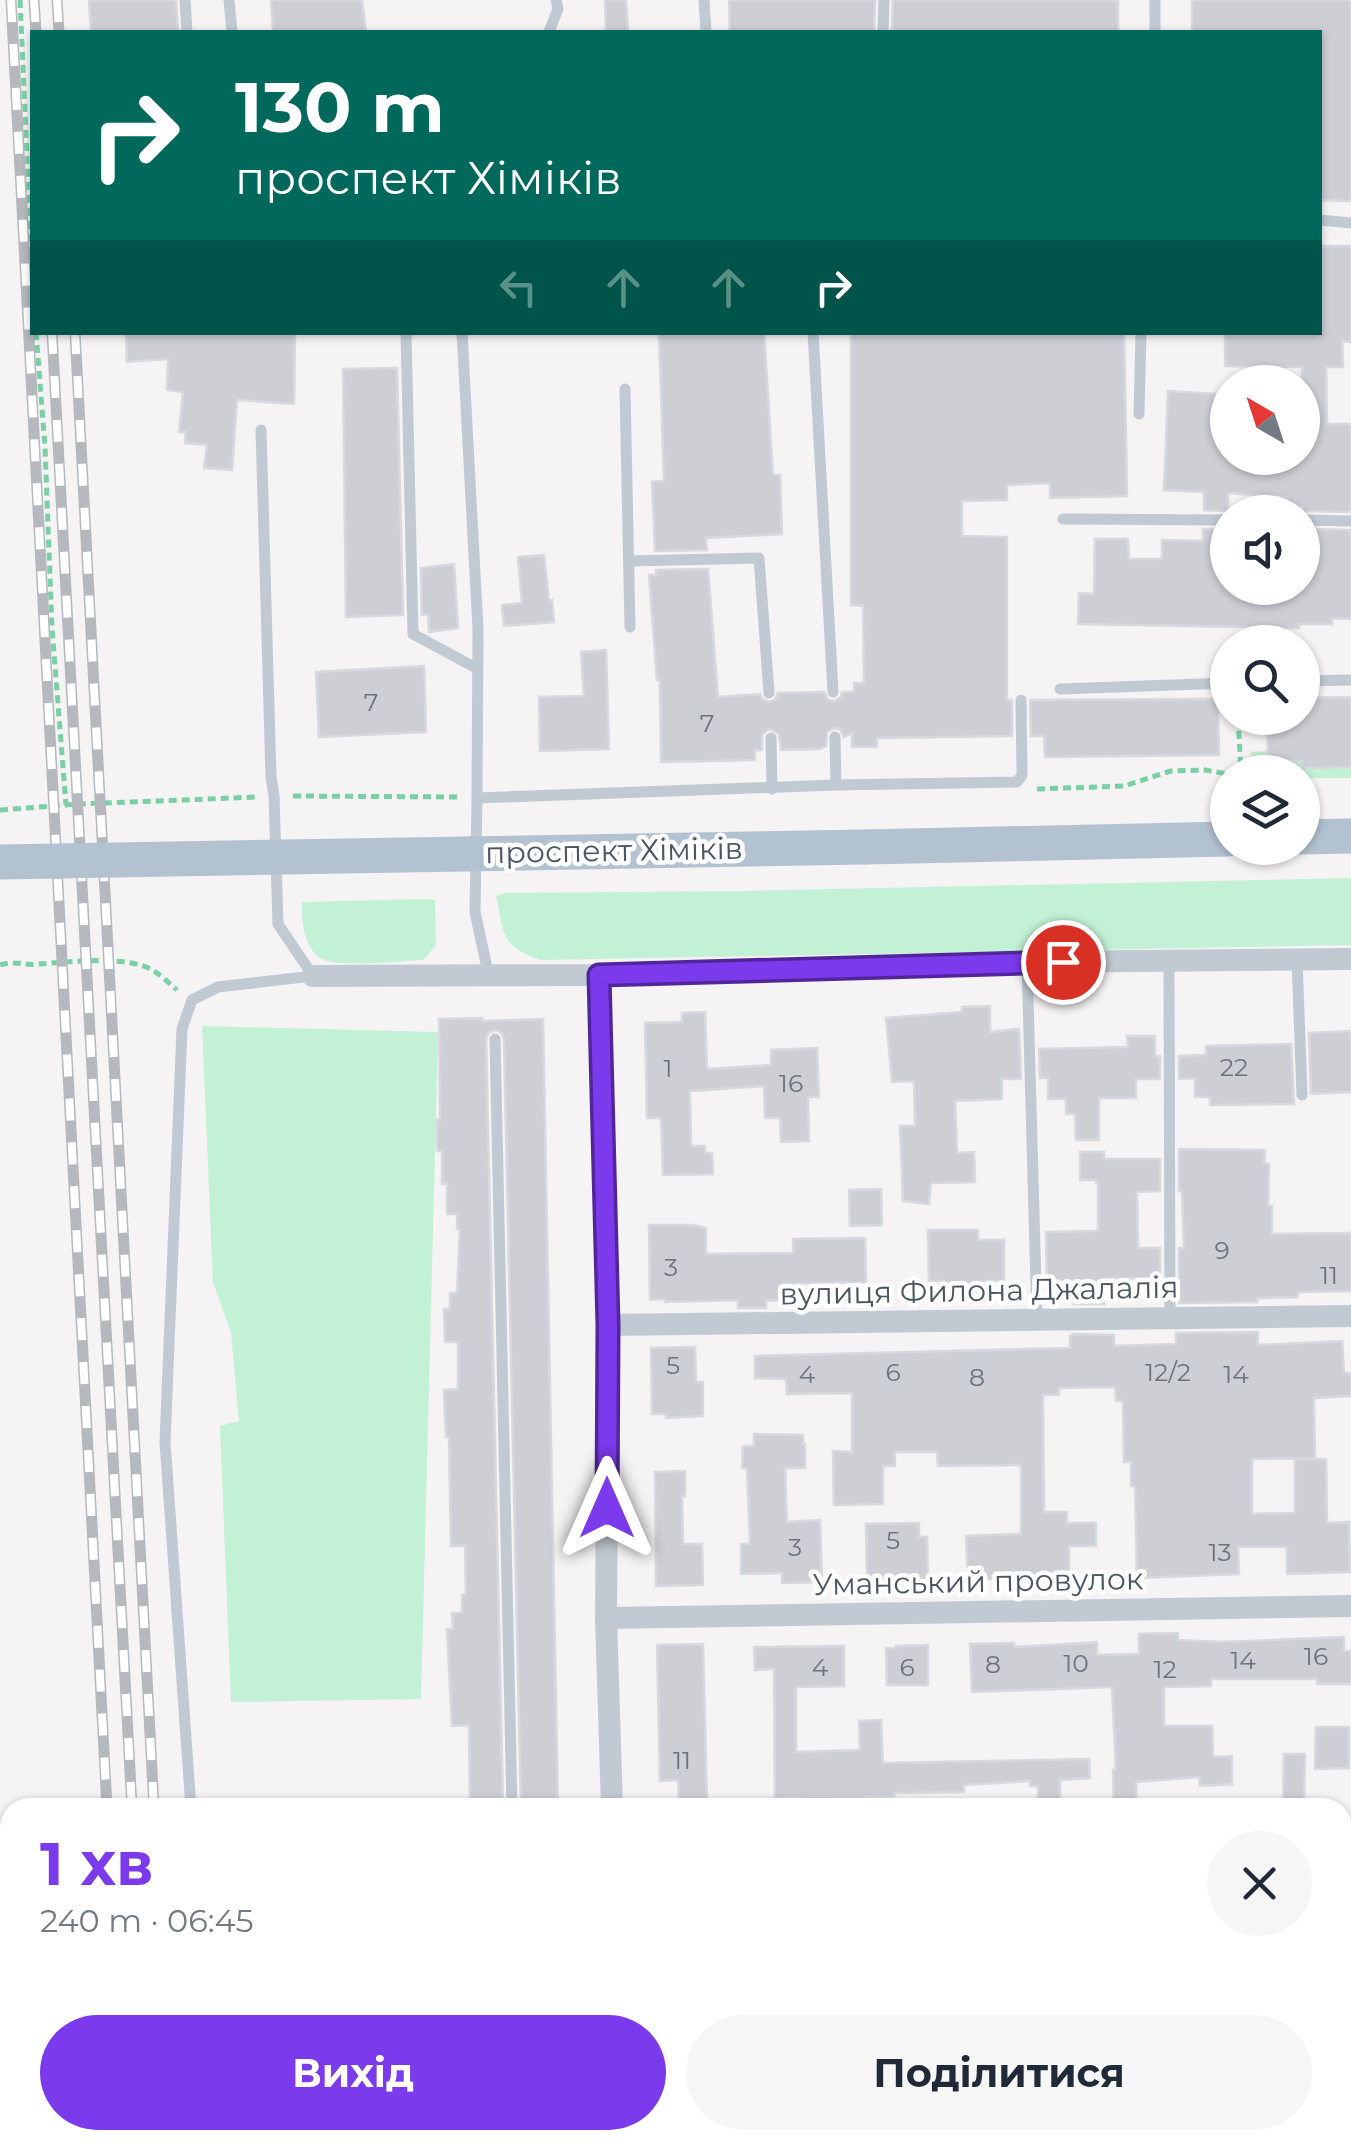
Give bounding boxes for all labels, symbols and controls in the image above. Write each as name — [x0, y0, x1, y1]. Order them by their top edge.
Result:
text: 130 m — [235, 64, 445, 150]
icon: right — [70, 70, 200, 200]
text: проспект Хіміків — [235, 150, 622, 205]
icon: left — [491, 260, 546, 315]
icon: ahead — [596, 260, 651, 315]
icon: ahead — [701, 260, 756, 315]
icon: right — [806, 260, 861, 315]
north arrow — [1210, 365, 1320, 475]
map controls — [1210, 365, 1320, 865]
button: sound — [1210, 495, 1320, 605]
button: search — [1210, 625, 1320, 735]
house number: 7 — [364, 687, 378, 717]
house number: 7 — [700, 708, 714, 738]
button: layers — [1210, 755, 1320, 865]
street label: проспект Хіміків — [485, 830, 743, 871]
pin — [1021, 920, 1106, 1005]
icon: arrive — [1036, 935, 1091, 990]
house number: 22 — [1220, 1052, 1248, 1082]
house number: 1 — [663, 1053, 673, 1083]
house number: 16 — [779, 1068, 803, 1098]
house number: 9 — [1214, 1235, 1230, 1265]
house number: 3 — [664, 1252, 678, 1282]
house number: 11 — [1320, 1260, 1338, 1290]
street label: вулиця Филона Джалалія — [779, 1269, 1179, 1312]
house number: 5 — [666, 1350, 680, 1380]
house number: 6 — [885, 1357, 901, 1387]
house number: 12/2 — [1145, 1357, 1191, 1387]
house number: 4 — [799, 1359, 816, 1389]
house number: 14 — [1223, 1359, 1249, 1389]
house number: 8 — [969, 1362, 985, 1392]
position arrow — [555, 1456, 659, 1560]
house number: 5 — [886, 1525, 900, 1555]
house number: 3 — [788, 1532, 802, 1562]
house number: 13 — [1208, 1537, 1232, 1567]
street label: Уманський провулок — [812, 1560, 1144, 1603]
house number: 16 — [1304, 1641, 1328, 1671]
house number: 14 — [1230, 1645, 1256, 1675]
house number: 10 — [1063, 1648, 1089, 1678]
house number: 8 — [985, 1649, 1001, 1679]
house number: 4 — [812, 1652, 829, 1682]
house number: 6 — [899, 1652, 915, 1682]
house number: 12 — [1153, 1654, 1177, 1684]
house number: 11 — [673, 1745, 691, 1775]
text: 1 хв — [40, 1827, 153, 1900]
button: close — [1207, 1831, 1312, 1936]
text: 240 m · 06:45 — [40, 1901, 254, 1940]
button: Вихід — [40, 2015, 666, 2130]
button: Поділитися — [686, 2015, 1312, 2130]

